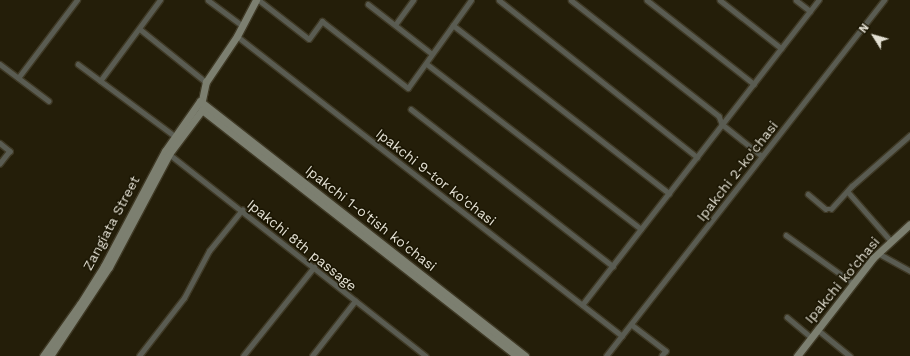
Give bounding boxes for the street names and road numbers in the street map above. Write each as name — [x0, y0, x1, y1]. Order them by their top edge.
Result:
street label: Ipakchi 2-ko'chasi — [693, 117, 781, 225]
street label: Ipakchi 9-tor ko'chasi — [373, 125, 499, 229]
street label: Ipakchi 1-o'tish ko'chasi — [302, 161, 440, 275]
street label: Zangiata Street — [79, 173, 143, 273]
street label: Ipakchi 8th passage — [244, 196, 360, 294]
street label: Ipakchi ko'chasi — [801, 233, 883, 327]

